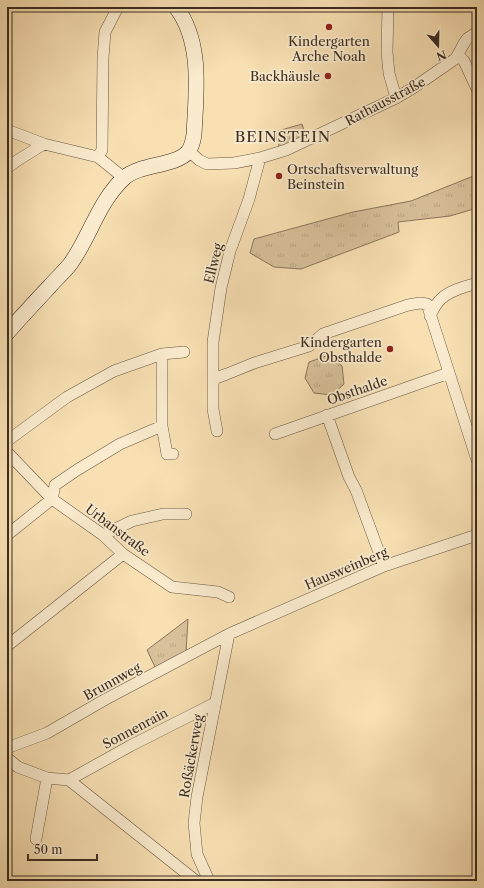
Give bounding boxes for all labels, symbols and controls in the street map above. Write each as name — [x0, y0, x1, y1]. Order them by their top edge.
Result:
marker: Kindergarten Arche Noah — [324, 22, 334, 32]
north arrow — [418, 26, 458, 66]
place label: Kindergarten Arche Noah — [288, 33, 370, 64]
text: N — [434, 47, 448, 64]
place label: Backhäusle — [250, 68, 320, 84]
marker: Backhäusle — [323, 71, 333, 81]
street label: Rathausstraße — [342, 73, 428, 129]
district label: BEINSTEIN — [235, 127, 331, 146]
place label: Ortschaftsverwaltung Beinstein — [287, 161, 418, 192]
marker: Ortschaftsverwaltung Beinstein — [274, 171, 284, 181]
street label: Ellweg — [200, 241, 226, 285]
place label: Kindergarten Obsthalde — [300, 334, 382, 365]
marker: Kindergarten Obsthalde — [385, 344, 395, 354]
street label: Obsthalde — [325, 372, 389, 408]
street label: Urbanstraße — [83, 501, 153, 559]
street label: Hausweinberg — [302, 543, 390, 593]
street label: Brunnweg — [81, 659, 144, 703]
street label: Sonnenrain — [100, 704, 170, 752]
street label: Roßäckerweg — [176, 713, 206, 799]
scale bar — [28, 836, 97, 862]
text: 50 m — [34, 842, 63, 857]

